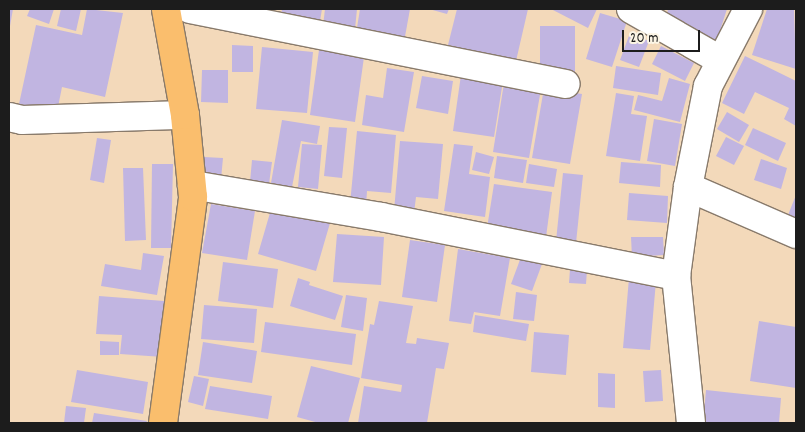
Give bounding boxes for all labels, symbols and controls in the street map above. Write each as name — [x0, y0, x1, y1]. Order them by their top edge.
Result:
scale bar — [625, 20, 702, 52]
text: 20 m — [630, 28, 658, 50]

